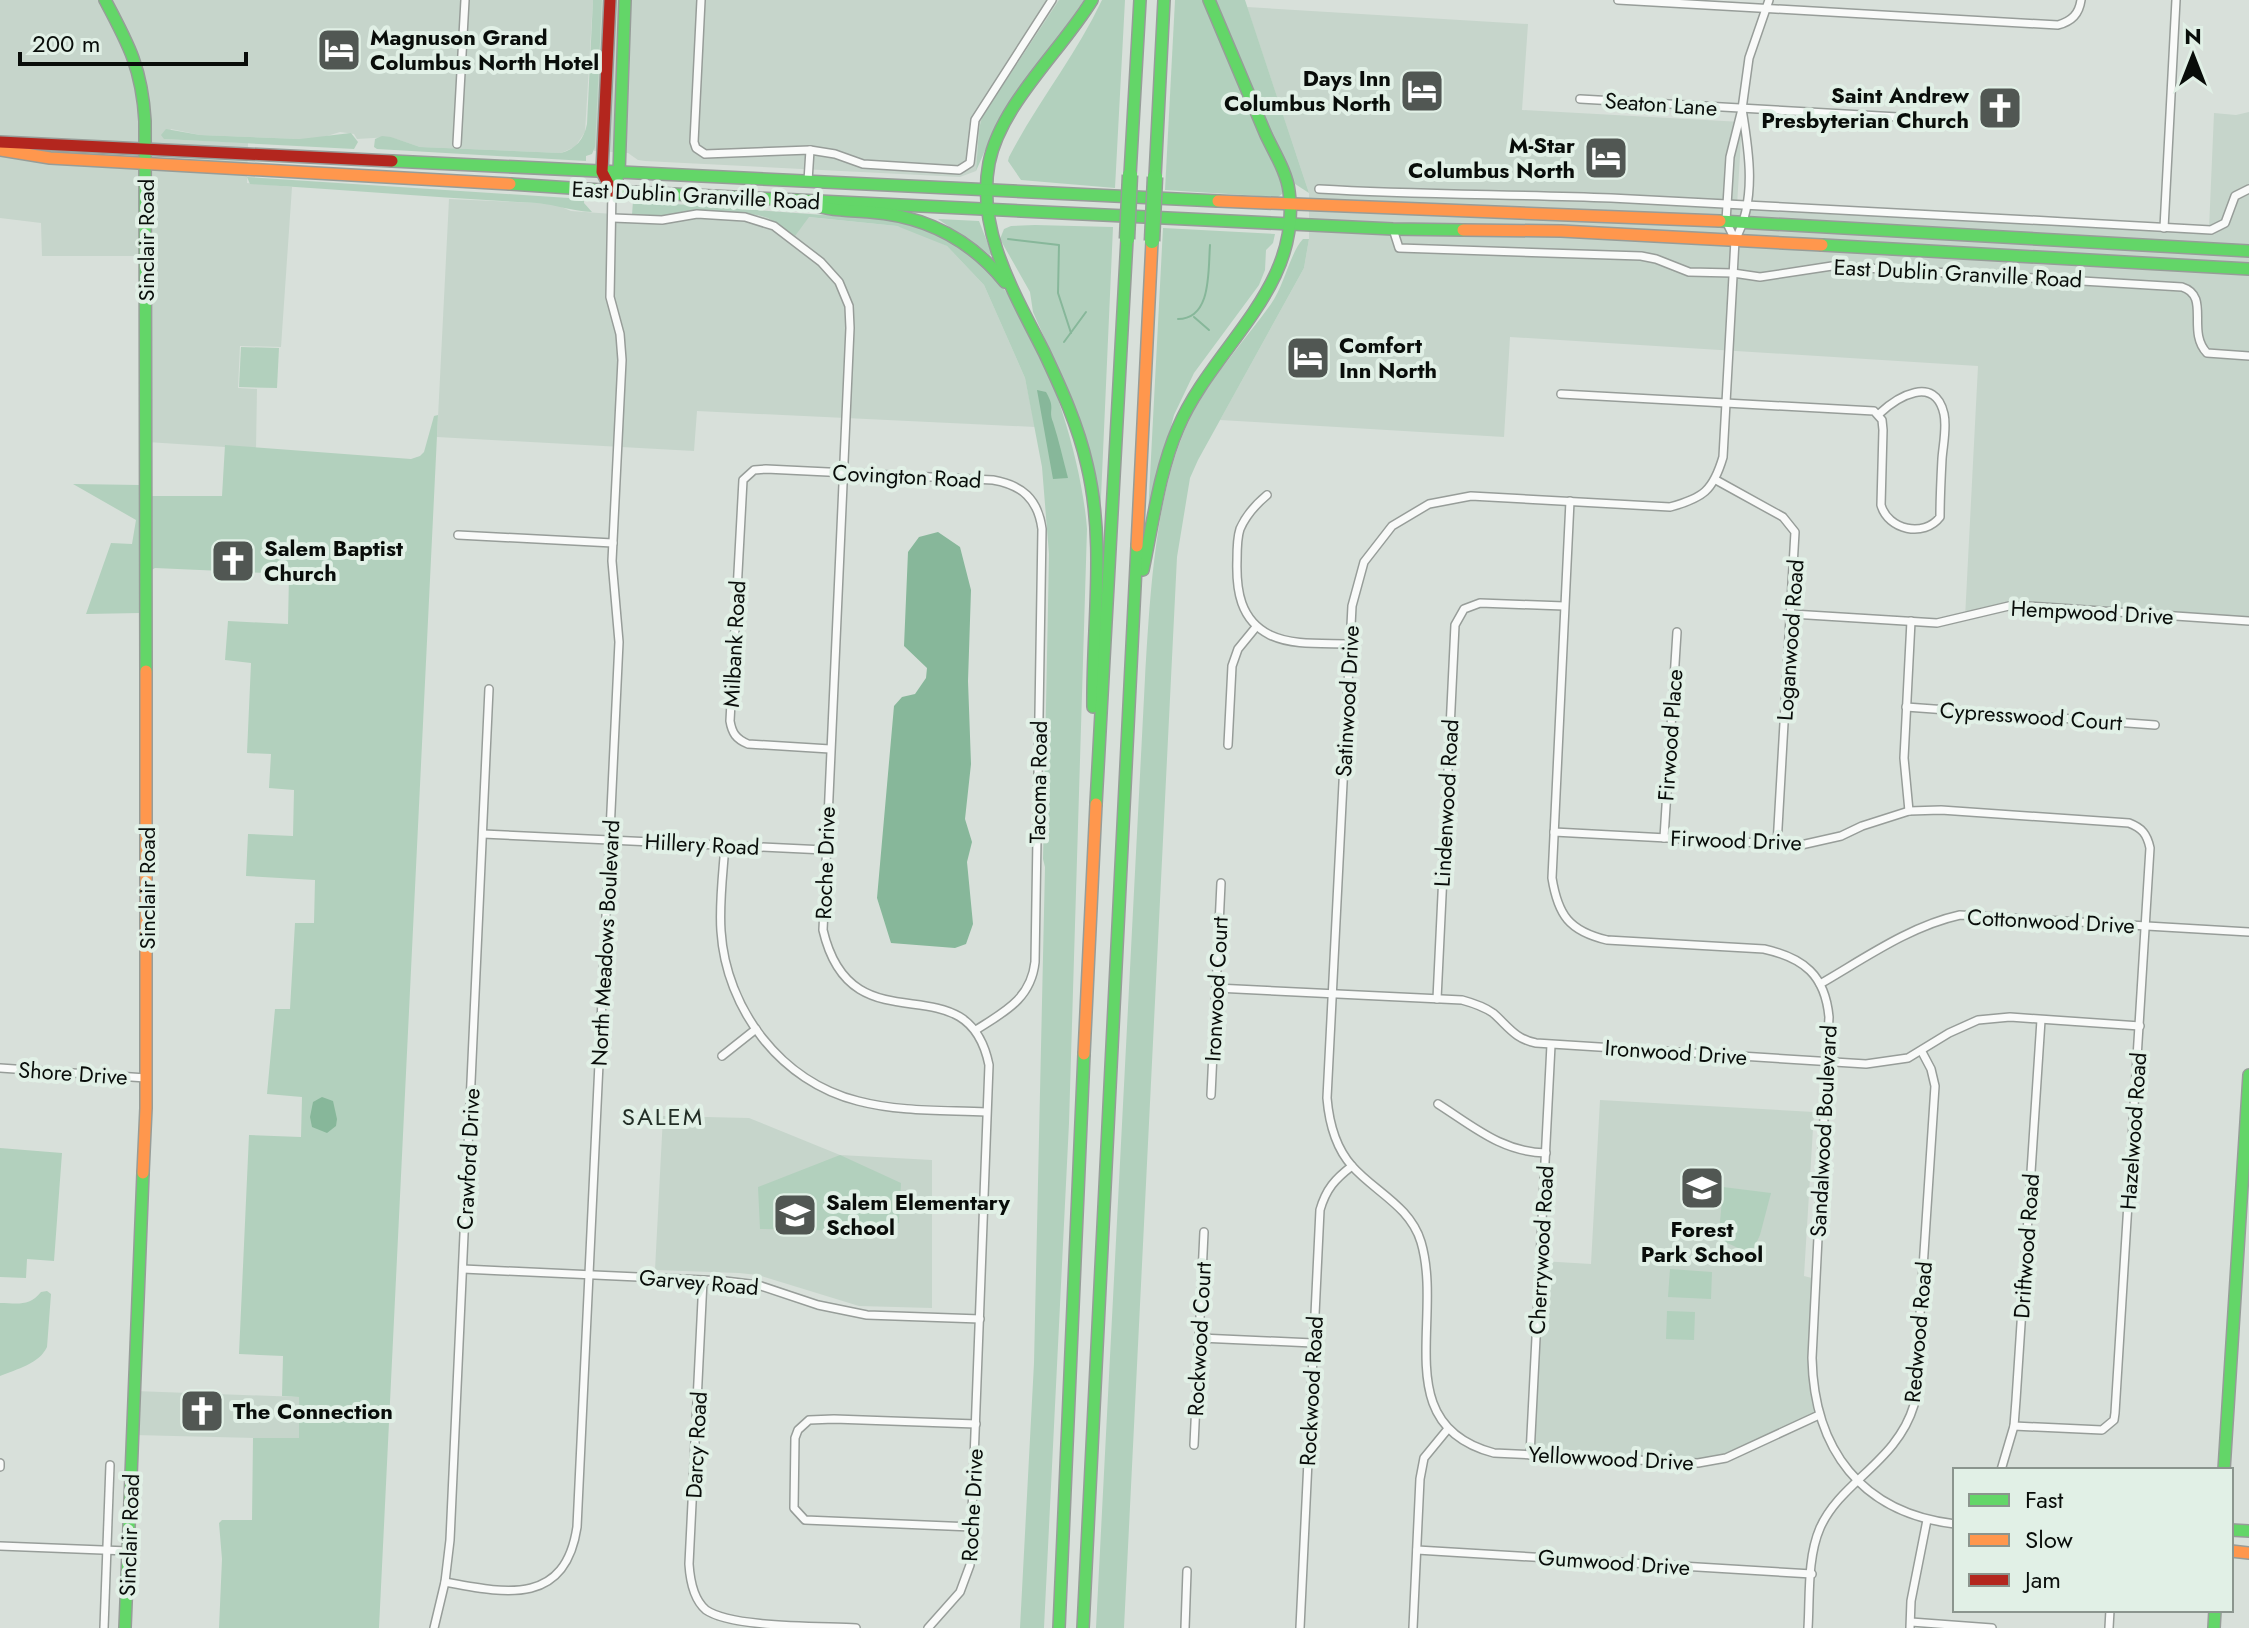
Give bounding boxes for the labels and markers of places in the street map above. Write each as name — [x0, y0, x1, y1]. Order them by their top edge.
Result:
place label: Magnuson Grand Columbus North Hotel — [370, 21, 599, 78]
hotel icon: Magnuson Grand Columbus North Hotel — [315, 26, 363, 74]
place label: Days Inn Columbus North — [1224, 62, 1391, 119]
hotel icon: Days Inn Columbus North — [1398, 67, 1446, 115]
place label: Saint Andrew Presbyterian Church — [1761, 79, 1969, 136]
church icon: Saint Andrew Presbyterian Church — [1976, 84, 2024, 132]
place label: M-Star Columbus North — [1408, 129, 1575, 186]
hotel icon: M-Star Columbus North — [1582, 134, 1630, 182]
place label: Comfort Inn North — [1339, 329, 1437, 386]
hotel icon: Comfort Inn North — [1284, 334, 1332, 382]
place label: Salem Baptist Church — [264, 532, 403, 589]
church icon: Salem Baptist Church — [209, 537, 257, 585]
school or university icon: Forest Park School — [1678, 1164, 1726, 1212]
place label: Salem Elementary School — [826, 1186, 1010, 1243]
school or university icon: Salem Elementary School — [771, 1191, 819, 1239]
place label: Forest Park School — [1641, 1213, 1763, 1270]
church icon: The Connection — [178, 1387, 226, 1435]
place label: The Connection — [233, 1395, 393, 1427]

